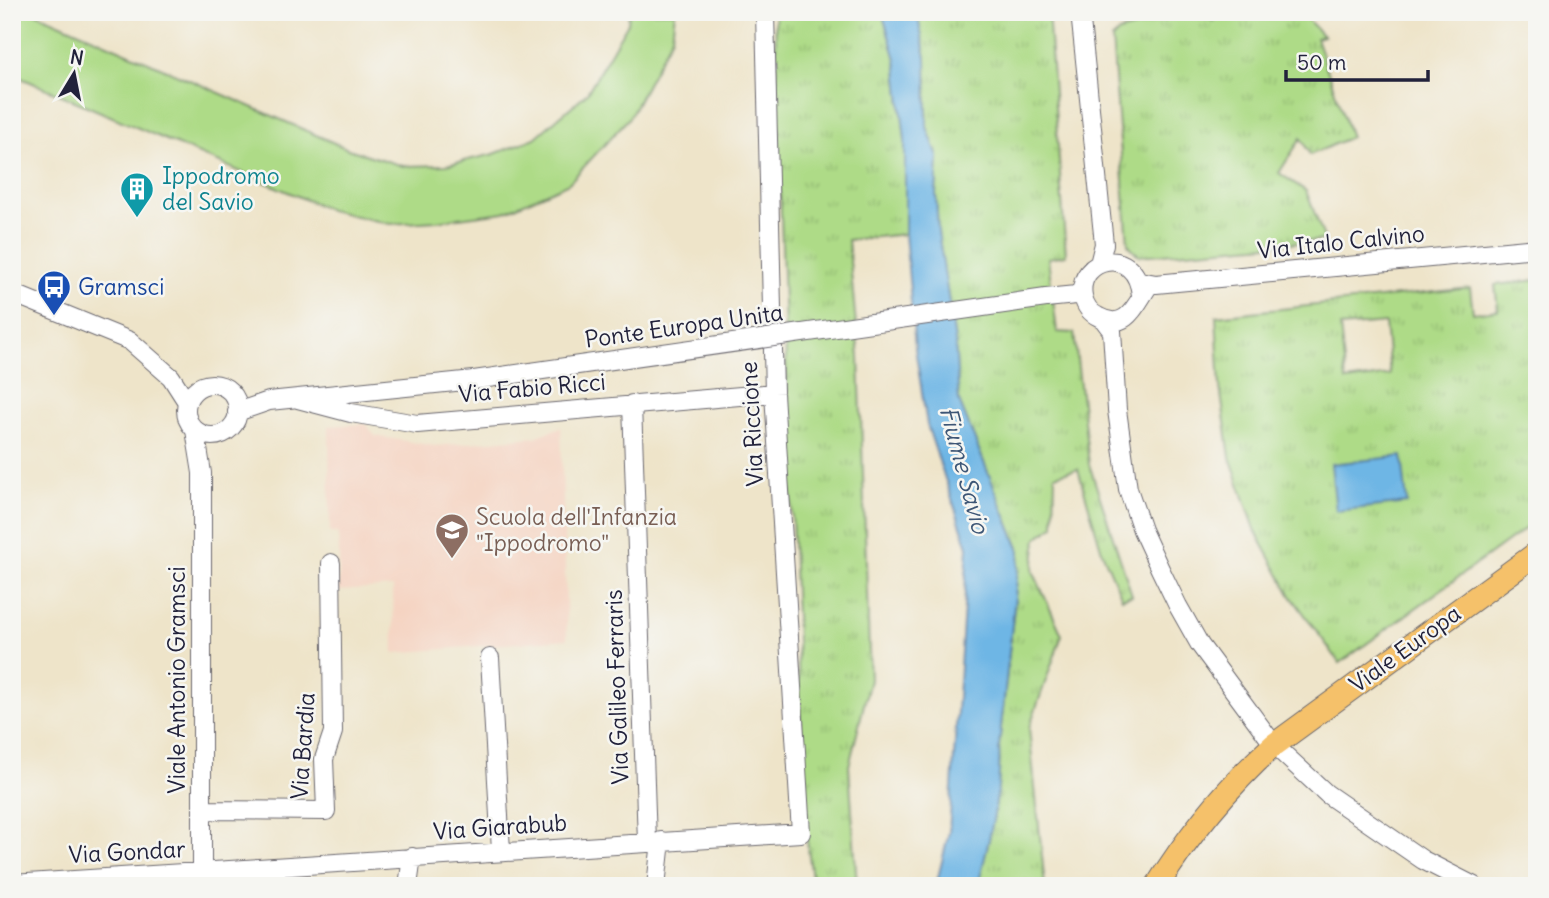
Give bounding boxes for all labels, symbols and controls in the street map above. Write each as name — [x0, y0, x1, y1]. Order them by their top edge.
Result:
north arrow — [38, 38, 108, 108]
scale bar — [1286, 38, 1428, 82]
text: N — [68, 44, 86, 70]
text: 50 m — [1297, 49, 1346, 76]
place label: Ippodromo del Savio — [162, 161, 280, 216]
building icon: Ippodromo del Savio — [118, 170, 156, 219]
street label: Via Italo Calvino — [1256, 218, 1426, 265]
bus stop icon: Gramsci — [35, 268, 73, 317]
place label: Gramsci — [78, 272, 164, 301]
street label: Ponte Europa Unita — [583, 297, 785, 354]
street label: Via Riccione — [734, 361, 769, 487]
street label: Via Fabio Ricci — [457, 367, 607, 408]
water label: Fiume Savio — [934, 403, 997, 538]
place label: Scuola dell'Infanzia "Ippodromo" — [476, 502, 677, 557]
school or university icon: Scuola dell'Infanzia "Ippodromo" — [433, 511, 471, 560]
street label: Viale Antonio Gramsci — [162, 566, 191, 794]
street label: Via Galileo Ferraris — [599, 589, 634, 785]
street label: Viale Europa — [1343, 598, 1466, 699]
street label: Via Bardia — [284, 691, 321, 800]
street label: Via Giarabub — [432, 807, 568, 846]
street label: Via Gondar — [68, 834, 187, 869]

